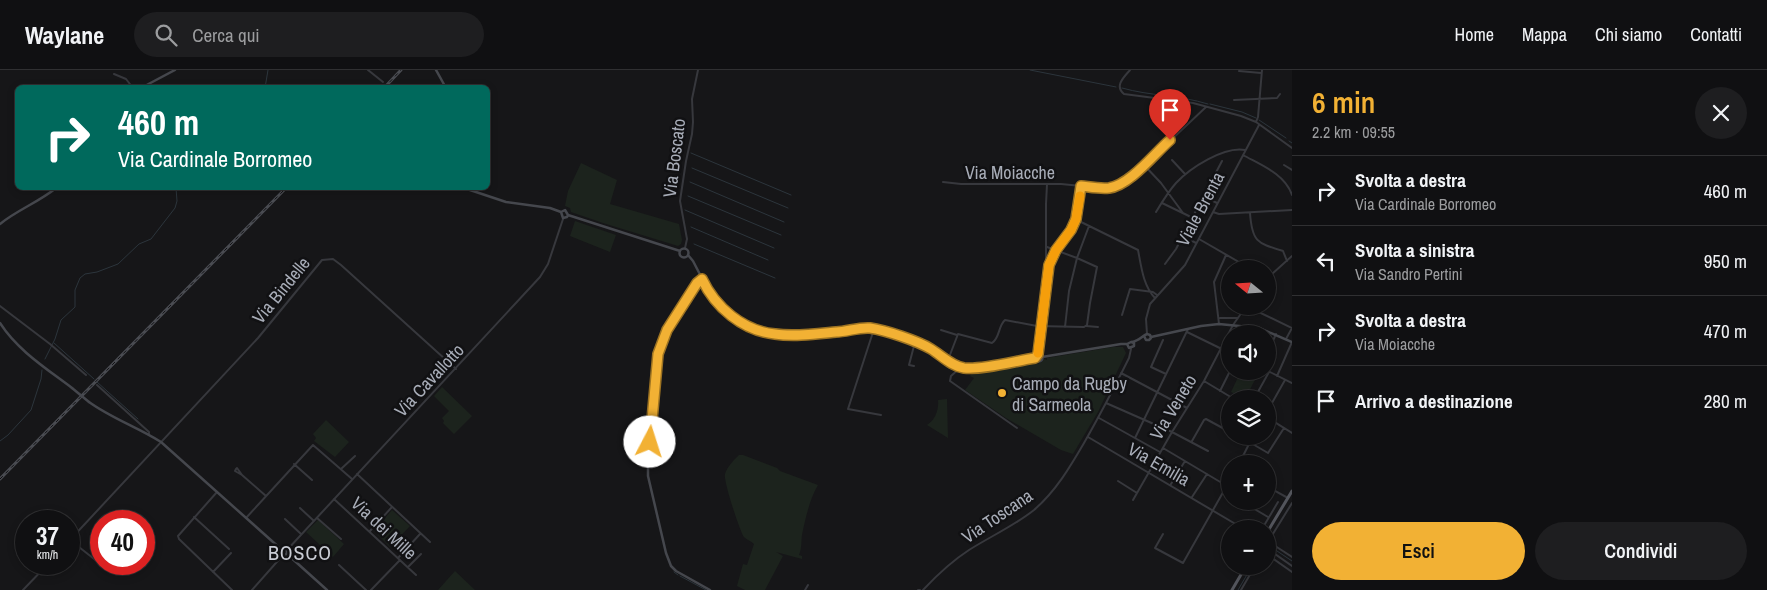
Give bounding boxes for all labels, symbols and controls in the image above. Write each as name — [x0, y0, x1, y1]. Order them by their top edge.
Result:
search box — [134, 12, 484, 57]
text: Waylane — [25, 19, 104, 51]
icon: search — [152, 21, 180, 49]
text: Cerca qui — [192, 22, 260, 48]
text: Home — [1455, 22, 1494, 47]
text: Mappa — [1522, 22, 1567, 47]
text: Chi siamo — [1595, 22, 1662, 47]
text: Contatti — [1690, 22, 1742, 47]
text: 6 min — [1312, 82, 1375, 122]
button: close — [1695, 87, 1747, 139]
pin — [1149, 89, 1191, 140]
icon: arrive — [1156, 96, 1184, 124]
text: 460 m — [118, 99, 199, 146]
icon: right — [35, 105, 100, 170]
street label: Via Boscato — [657, 117, 691, 199]
text: 2.2 km · 09:55 — [1312, 121, 1395, 143]
text: Via Cardinale Borromeo — [118, 144, 312, 174]
street label: Via Moiacche — [965, 160, 1055, 185]
street label: Viale Brenta — [1170, 167, 1230, 251]
text: Svolta a destra — [1355, 167, 1466, 193]
icon: right — [1312, 177, 1340, 205]
text: 460 m — [1704, 178, 1747, 204]
text: Via Cardinale Borromeo — [1355, 193, 1496, 215]
text: Svolta a sinistra — [1355, 237, 1475, 263]
icon: left — [1312, 247, 1340, 275]
text: 950 m — [1704, 248, 1747, 274]
street label: Via Bindelle — [246, 251, 316, 329]
north arrow — [1221, 260, 1276, 315]
map controls — [1221, 260, 1276, 575]
text: Via Sandro Pertini — [1355, 263, 1463, 285]
text: Svolta a destra — [1355, 307, 1466, 333]
icon: right — [1312, 317, 1340, 345]
text: 470 m — [1704, 318, 1747, 344]
button: sound — [1221, 325, 1276, 380]
text: Via Moiacche — [1355, 333, 1435, 355]
street label: Via Cavallotto — [389, 338, 469, 422]
street label: Via Veneto — [1144, 370, 1202, 444]
place label: Campo da Rugby di Sarmeola — [1012, 371, 1127, 417]
marker: Campo da Rugby di Sarmeola — [996, 387, 1008, 399]
icon: arrive — [1312, 387, 1340, 415]
text: Arrivo a destinazione — [1355, 388, 1513, 414]
text: 280 m — [1704, 388, 1747, 414]
button: layers — [1221, 390, 1276, 445]
position arrow — [623, 415, 675, 467]
street label: Via Emilia — [1123, 436, 1195, 492]
button: + — [1221, 455, 1276, 510]
street label: Via Toscana — [957, 483, 1037, 549]
street label: Via dei Mille — [346, 491, 422, 565]
speed limit sign: 40 — [90, 510, 155, 575]
text: 37 — [36, 519, 59, 553]
button: − — [1221, 520, 1276, 575]
button: Esci — [1312, 522, 1525, 580]
button: Condividi — [1535, 522, 1747, 580]
district label: BOSCO — [268, 539, 332, 566]
text: km/h — [37, 547, 58, 563]

